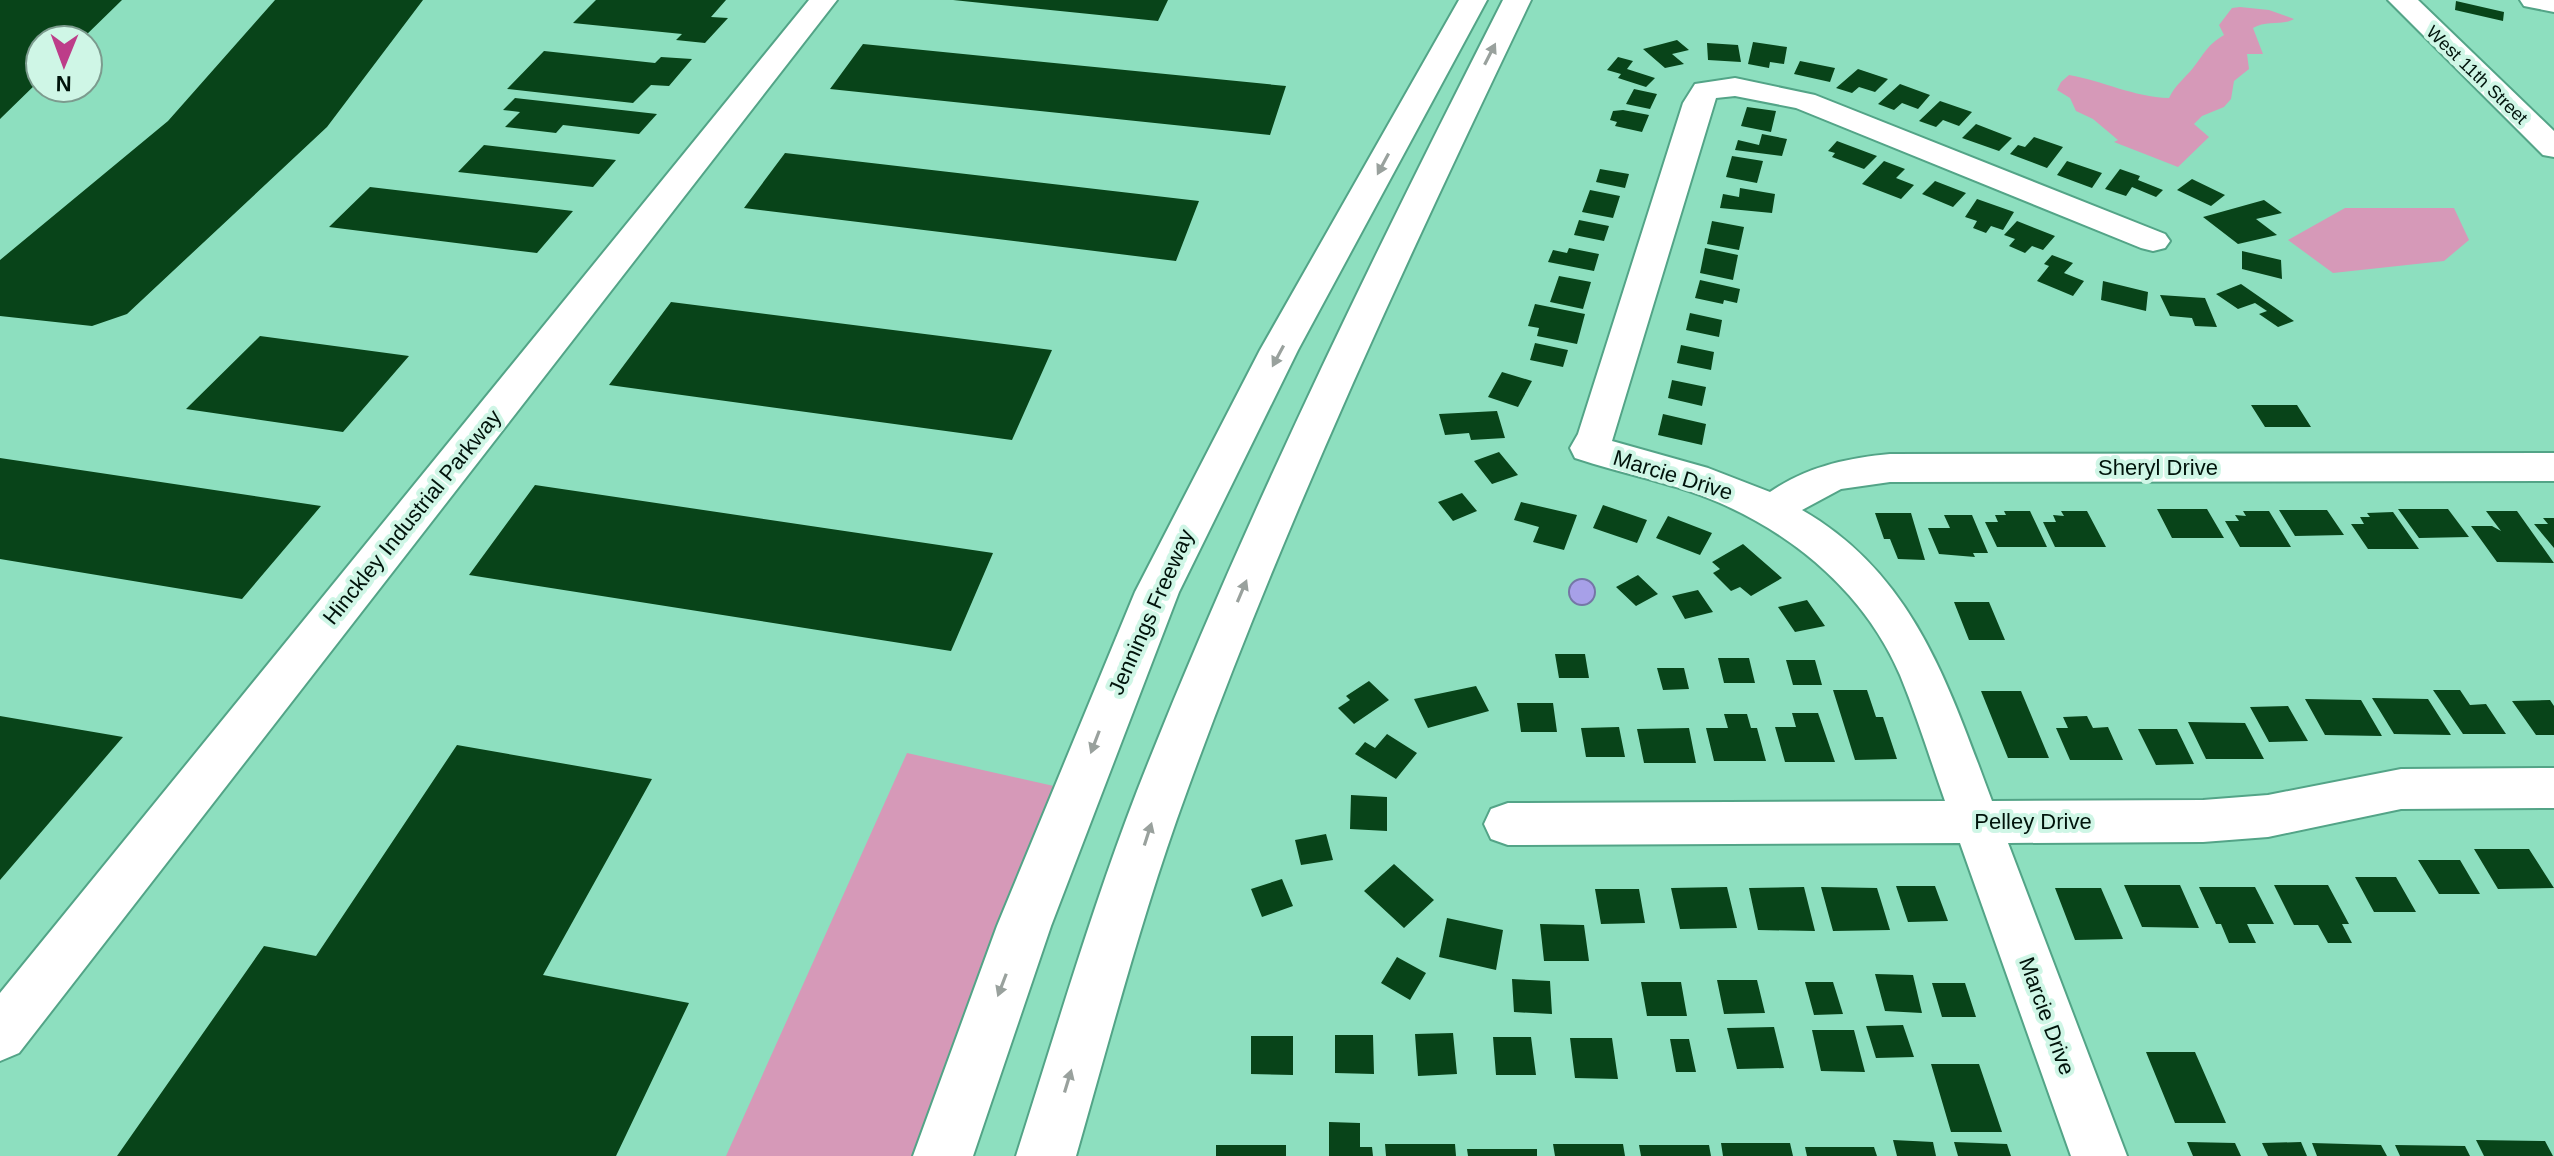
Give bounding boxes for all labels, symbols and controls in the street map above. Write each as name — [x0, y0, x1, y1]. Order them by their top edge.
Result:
street label: West 11th Street — [2422, 22, 2532, 128]
north arrow — [24, 24, 104, 104]
one-way arrow — [1484, 42, 1497, 65]
text: N — [55, 71, 72, 96]
one-way arrow — [1376, 153, 1389, 176]
one-way arrow — [1271, 345, 1285, 367]
street label: Hinckley Industrial Parkway — [318, 405, 506, 629]
street label: Marcie Drive — [1610, 445, 1736, 505]
street label: Sheryl Drive — [2098, 455, 2218, 480]
street label: Jennings Freeway — [1103, 525, 1199, 699]
one-way arrow — [1236, 579, 1249, 603]
one-way arrow — [1088, 730, 1101, 754]
street label: Pelley Drive — [1974, 809, 2092, 834]
one-way arrow — [1142, 821, 1154, 845]
street label: Marcie Drive — [2014, 954, 2080, 1078]
one-way arrow — [995, 973, 1007, 997]
one-way arrow — [1062, 1069, 1075, 1093]

